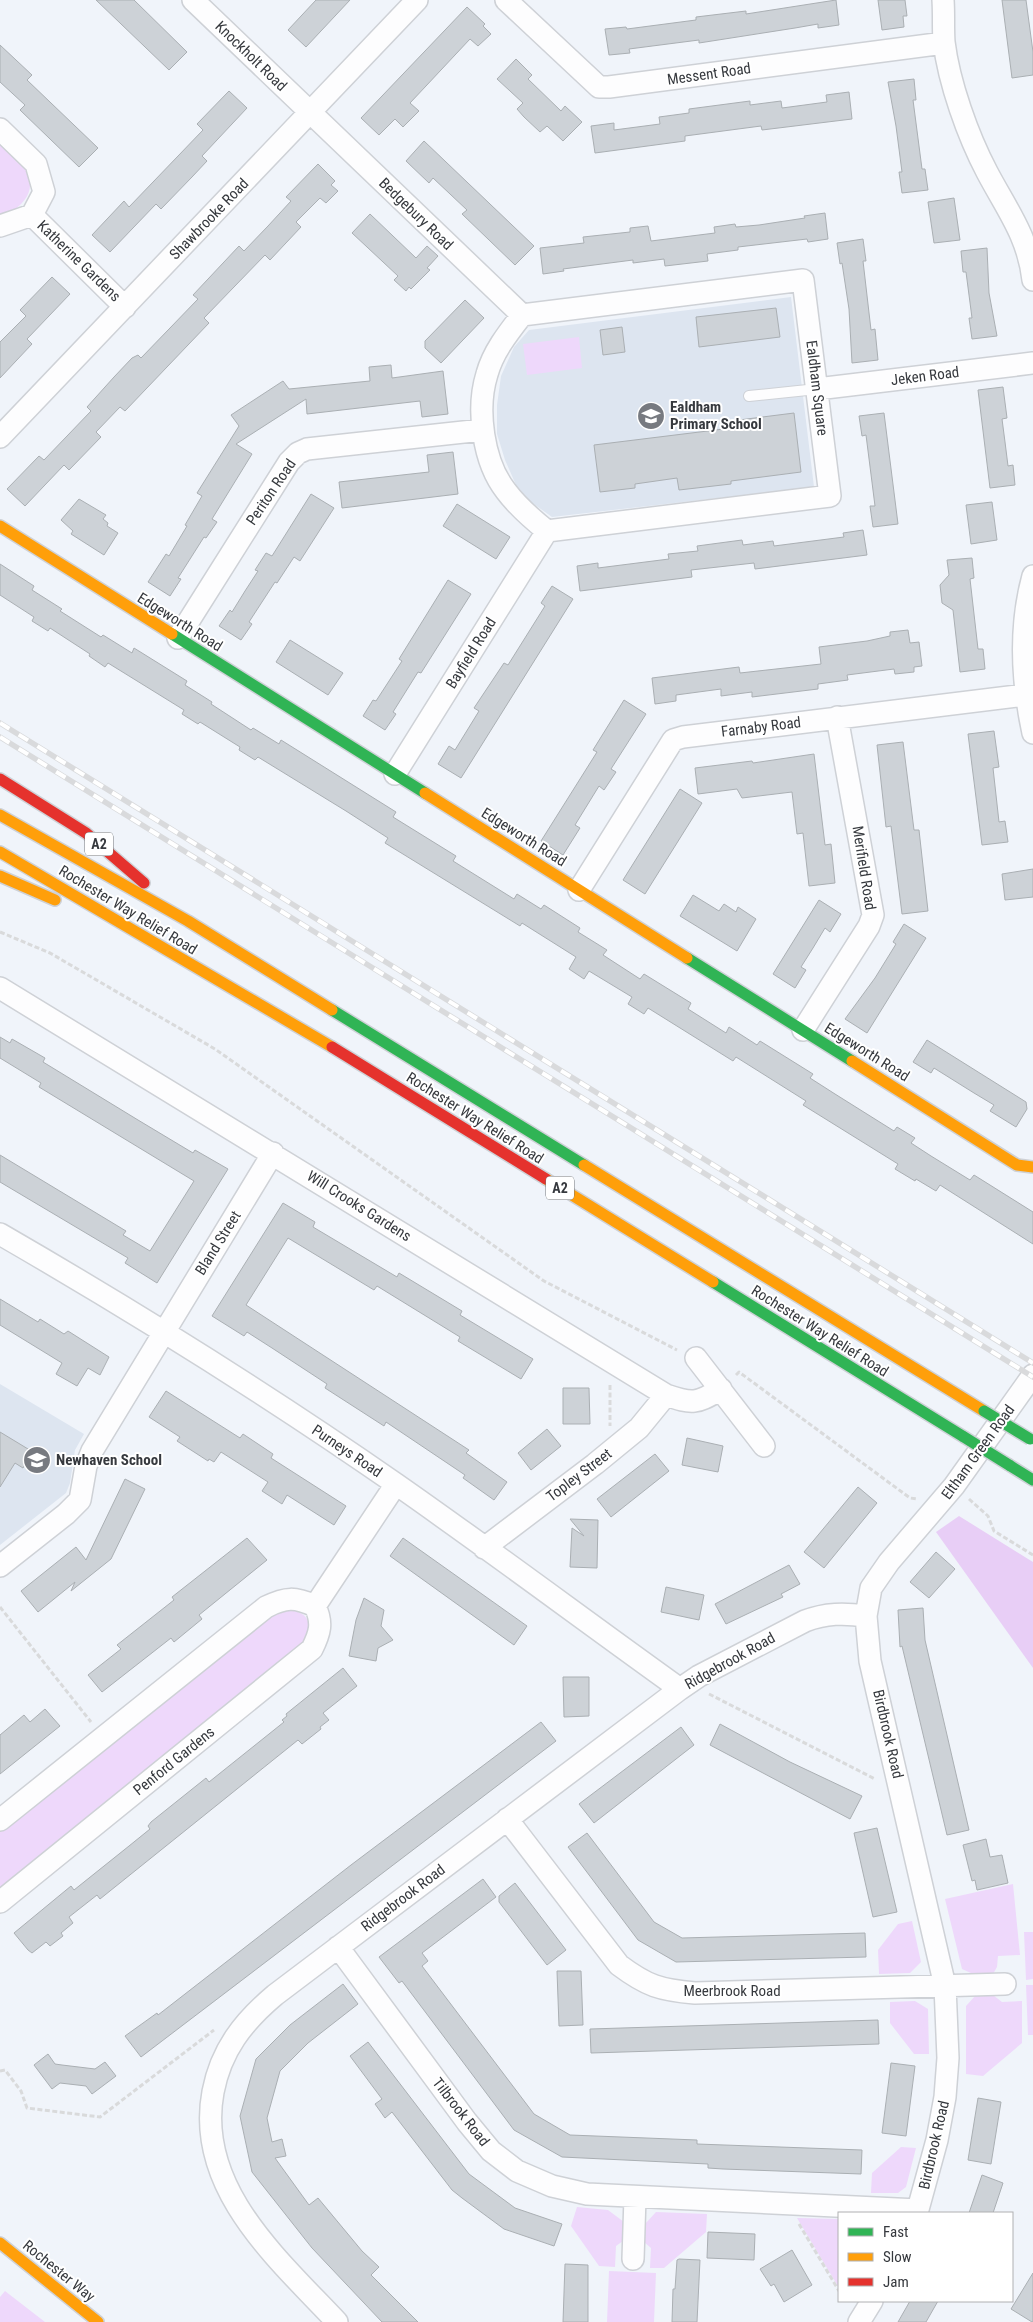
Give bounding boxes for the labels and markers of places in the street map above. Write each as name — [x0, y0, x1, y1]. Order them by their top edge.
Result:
place label: Ealdham Primary School — [670, 398, 762, 433]
school or university icon: Ealdham Primary School — [636, 401, 666, 431]
school or university icon: Newhaven School — [22, 1445, 52, 1475]
place label: Newhaven School — [56, 1451, 162, 1469]

